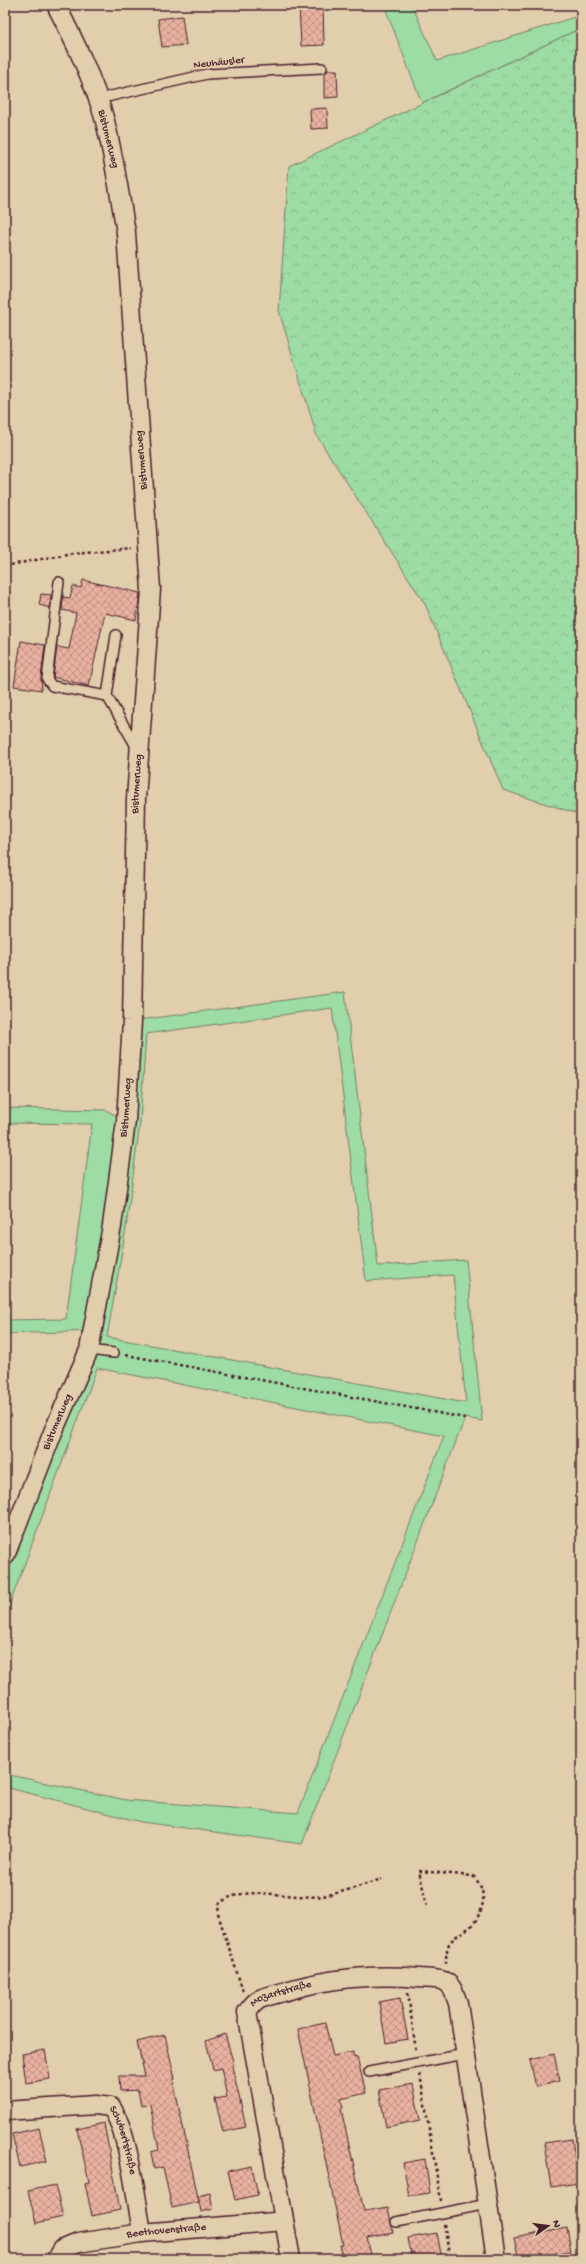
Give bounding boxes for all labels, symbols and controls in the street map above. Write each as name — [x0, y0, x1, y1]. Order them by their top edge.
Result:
street label: Neuhäusler — [193, 54, 246, 72]
street label: Bistumerweg — [95, 108, 121, 169]
street label: Bistumerweg — [133, 430, 151, 491]
street label: Bistumerweg — [130, 754, 145, 815]
street label: Bistumerweg — [118, 1077, 135, 1139]
street label: Bistumerweg — [40, 1392, 75, 1453]
street label: Mozartstraße — [248, 1979, 313, 2010]
street label: Schubertstraße — [106, 2104, 138, 2176]
north arrow — [528, 2206, 568, 2246]
text: N — [549, 2219, 562, 2229]
street label: Beethovenstraße — [125, 2222, 207, 2241]

